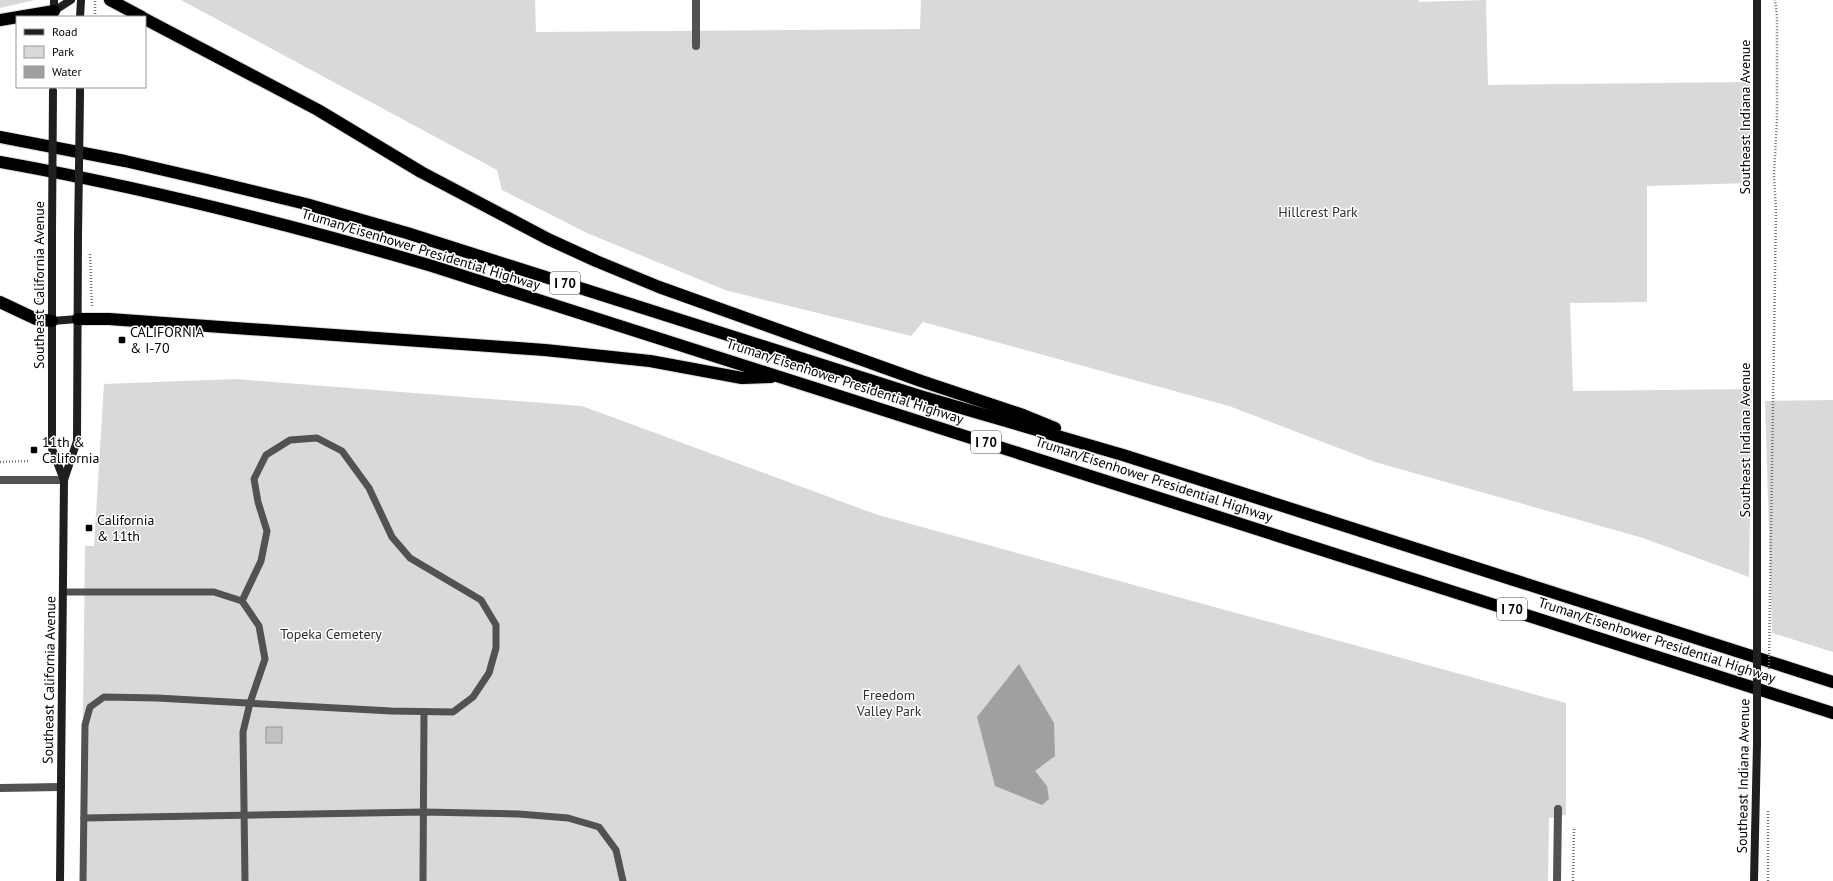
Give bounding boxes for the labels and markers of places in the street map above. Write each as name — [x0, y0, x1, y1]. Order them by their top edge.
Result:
place label: CALIFORNIA & I-70 — [130, 323, 205, 357]
marker: CALIFORNIA & I-70 — [117, 335, 127, 345]
place label: 11th & California — [42, 433, 100, 467]
marker: 11th & California — [29, 445, 39, 455]
place label: California & 11th — [97, 511, 155, 545]
marker: California & 11th — [84, 523, 94, 533]

